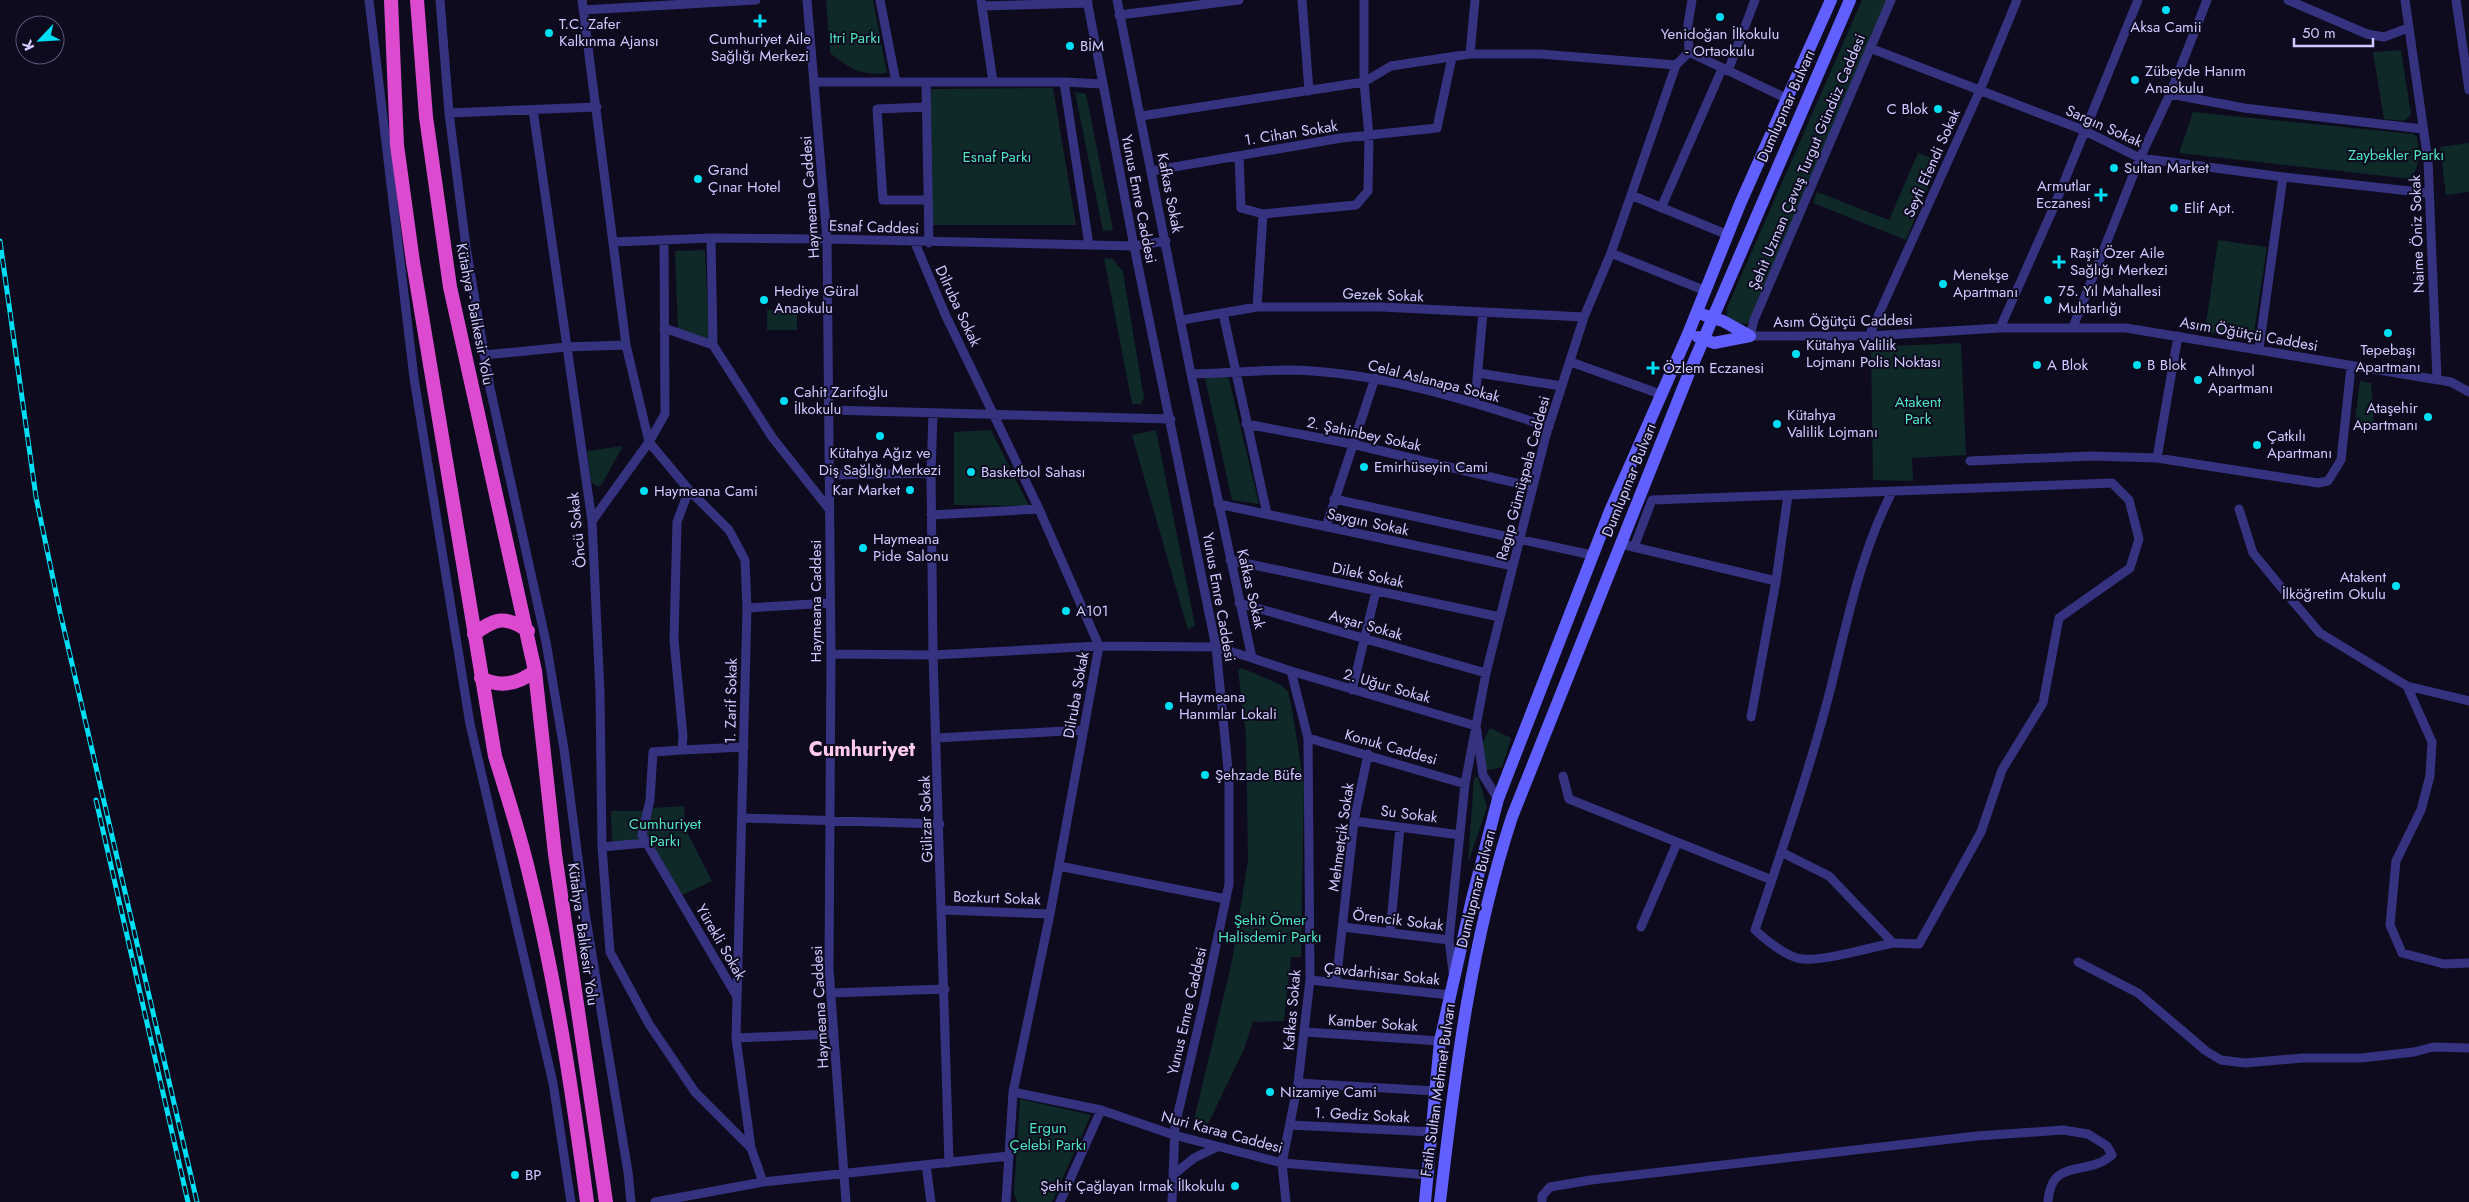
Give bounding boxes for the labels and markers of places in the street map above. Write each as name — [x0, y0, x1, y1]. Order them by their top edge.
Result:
marker: Aksa Camii — [2160, 4, 2172, 16]
marker: Yenidoğan İlkokulu - Ortaokulu — [1714, 11, 1726, 23]
place label: T.C. Zafer Kalkınma Ajansı — [559, 13, 659, 52]
marker: Cumhuriyet Aile Sağlığı Merkezi — [753, 14, 767, 28]
place label: Aksa Camii — [2130, 16, 2202, 38]
place label: Yenidoğan İlkokulu - Ortaokulu — [1661, 23, 1779, 62]
marker: T.C. Zafer Kalkınma Ajansı — [543, 27, 555, 39]
place label: Cumhuriyet Aile Sağlığı Merkezi — [709, 28, 811, 67]
place label: BİM — [1080, 35, 1104, 57]
marker: BİM — [1064, 40, 1076, 52]
place label: Zübeyde Hanım Anaokulu — [2145, 60, 2246, 99]
marker: Zübeyde Hanım Anaokulu — [2129, 74, 2141, 86]
place label: C Blok — [1887, 98, 1928, 120]
marker: C Blok — [1932, 103, 1944, 115]
place label: Sultan Market — [2124, 157, 2209, 179]
place label: Grand Çınar Hotel — [708, 159, 781, 198]
marker: Sultan Market — [2108, 162, 2120, 174]
marker: Grand Çınar Hotel — [692, 173, 704, 185]
place label: Armutlar Eczanesi — [2036, 175, 2092, 214]
marker: Armutlar Eczanesi — [2095, 189, 2107, 201]
place label: Elif Apt. — [2184, 197, 2235, 219]
marker: Elif Apt. — [2168, 202, 2180, 214]
place label: Raşit Özer Aile Sağlığı Merkezi — [2070, 242, 2168, 281]
marker: Raşit Özer Aile Sağlığı Merkezi — [2052, 255, 2066, 269]
place label: Menekşe Apartmanı — [1953, 264, 2018, 303]
marker: Menekşe Apartmanı — [1937, 278, 1949, 290]
place label: Hediye Güral Anaokulu — [774, 280, 859, 319]
place label: 75. Yıl Mahallesi Muhtarlığı — [2058, 280, 2161, 319]
marker: Hediye Güral Anaokulu — [758, 294, 770, 306]
marker: 75. Yıl Mahallesi Muhtarlığı — [2042, 294, 2054, 306]
marker: Tepebaşı Apartmanı — [2382, 327, 2394, 339]
place label: Kütahya Valilik Lojmanı Polis Noktası — [1806, 334, 1941, 373]
place label: Tepebaşı Apartmanı — [2355, 339, 2421, 378]
marker: Kütahya Valilik Lojmanı Polis Noktası — [1790, 348, 1802, 360]
place label: A Blok — [2047, 354, 2088, 376]
place label: B Blok — [2147, 354, 2187, 376]
place label: Özlem Eczanesi — [1663, 357, 1764, 379]
marker: A Blok — [2031, 359, 2043, 371]
marker: B Blok — [2131, 359, 2143, 371]
place label: Altınyol Apartmanı — [2208, 360, 2273, 399]
marker: Özlem Eczanesi — [1647, 362, 1659, 374]
marker: Altınyol Apartmanı — [2192, 374, 2204, 386]
place label: Cahit Zarifoğlu İlkokulu — [794, 381, 888, 420]
marker: Cahit Zarifoğlu İlkokulu — [778, 395, 790, 407]
place label: Ataşehir Apartmanı — [2353, 397, 2419, 436]
place label: Kütahya Valilik Lojmanı — [1787, 404, 1878, 443]
marker: Ataşehir Apartmanı — [2422, 411, 2434, 423]
marker: Kütahya Valilik Lojmanı — [1771, 418, 1783, 430]
place label: Çatkılı Apartmanı — [2267, 425, 2332, 464]
marker: Kütahya Ağız ve Diş Sağlığı Merkezi — [874, 430, 886, 442]
marker: Çatkılı Apartmanı — [2251, 439, 2263, 451]
place label: Kütahya Ağız ve Diş Sağlığı Merkezi — [819, 442, 941, 481]
place label: Emirhüseyin Cami — [1374, 456, 1488, 478]
place label: Basketbol Sahası — [981, 461, 1086, 483]
marker: Emirhüseyin Cami — [1358, 461, 1370, 473]
marker: Basketbol Sahası — [965, 466, 977, 478]
place label: Kar Market — [832, 479, 900, 501]
place label: Haymeana Cami — [654, 480, 758, 502]
marker: Kar Market — [904, 484, 916, 496]
marker: Haymeana Cami — [638, 485, 650, 497]
place label: Haymeana Pide Salonu — [873, 528, 949, 567]
marker: Haymeana Pide Salonu — [857, 542, 869, 554]
place label: Atakent İlköğretim Okulu — [2282, 566, 2386, 605]
marker: Atakent İlköğretim Okulu — [2390, 580, 2402, 592]
place label: A101 — [1076, 600, 1108, 622]
marker: A101 — [1060, 605, 1072, 617]
place label: Haymeana Hanımlar Lokali — [1179, 686, 1277, 725]
marker: Haymeana Hanımlar Lokali — [1163, 700, 1175, 712]
place label: Şehzade Büfe — [1215, 764, 1302, 786]
marker: Şehzade Büfe — [1199, 769, 1211, 781]
place label: Nizamiye Cami — [1280, 1081, 1377, 1103]
marker: Nizamiye Cami — [1264, 1086, 1276, 1098]
place label: BP — [525, 1164, 542, 1186]
marker: BP — [509, 1169, 521, 1181]
place label: Şehit Çağlayan Irmak İlkokulu — [1040, 1175, 1225, 1197]
marker: Şehit Çağlayan Irmak İlkokulu — [1229, 1180, 1241, 1192]

